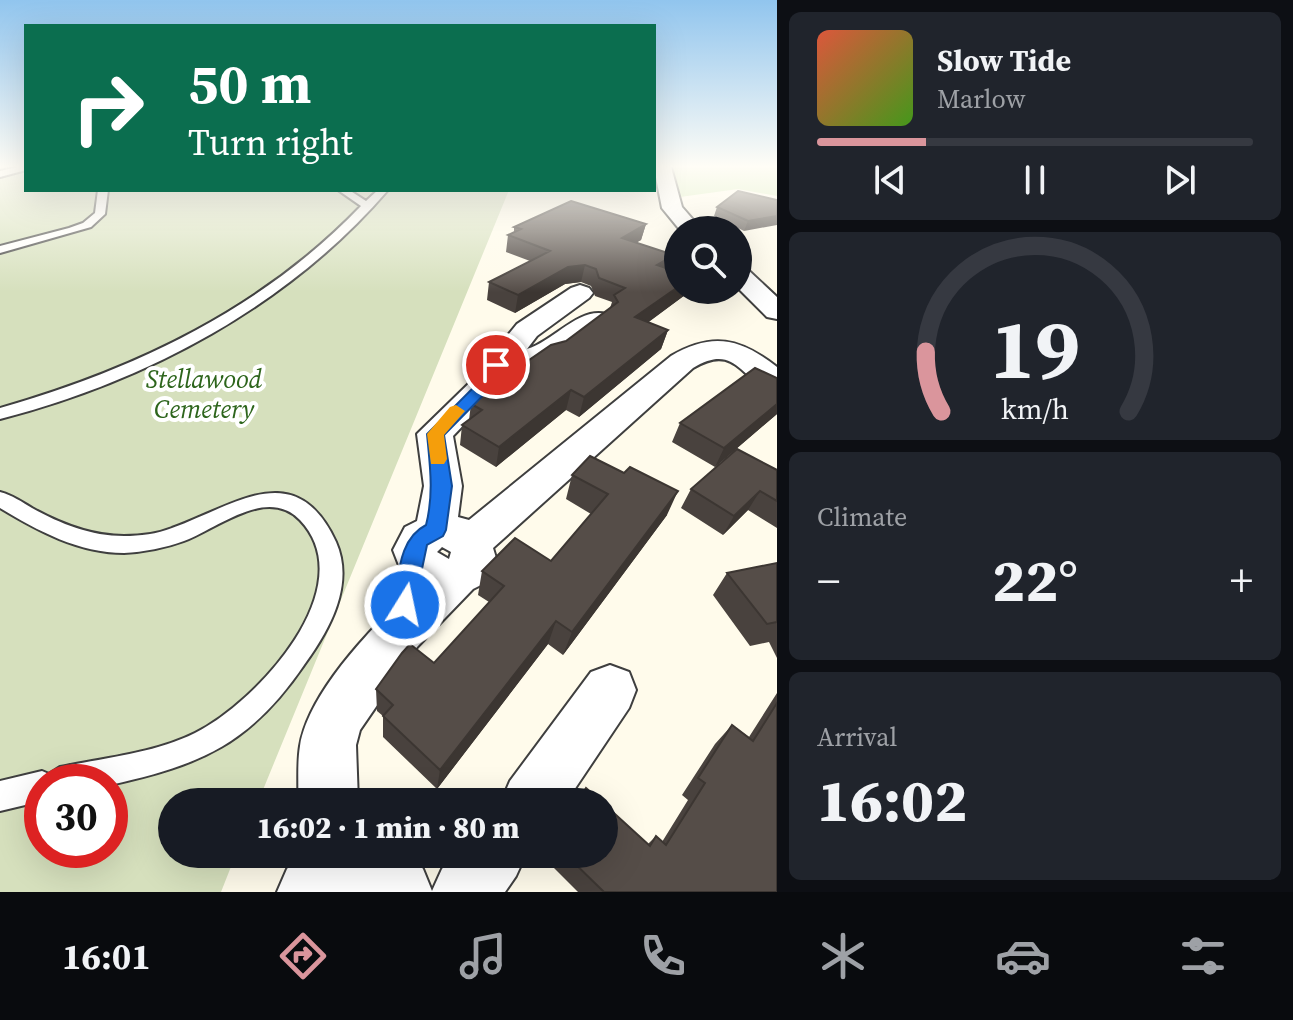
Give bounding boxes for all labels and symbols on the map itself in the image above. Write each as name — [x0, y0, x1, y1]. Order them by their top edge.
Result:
pin — [462, 331, 530, 399]
park label: Stellawood Cemetery — [146, 361, 263, 427]
position arrow — [363, 563, 447, 647]
speed limit sign: 30 — [24, 764, 128, 868]

